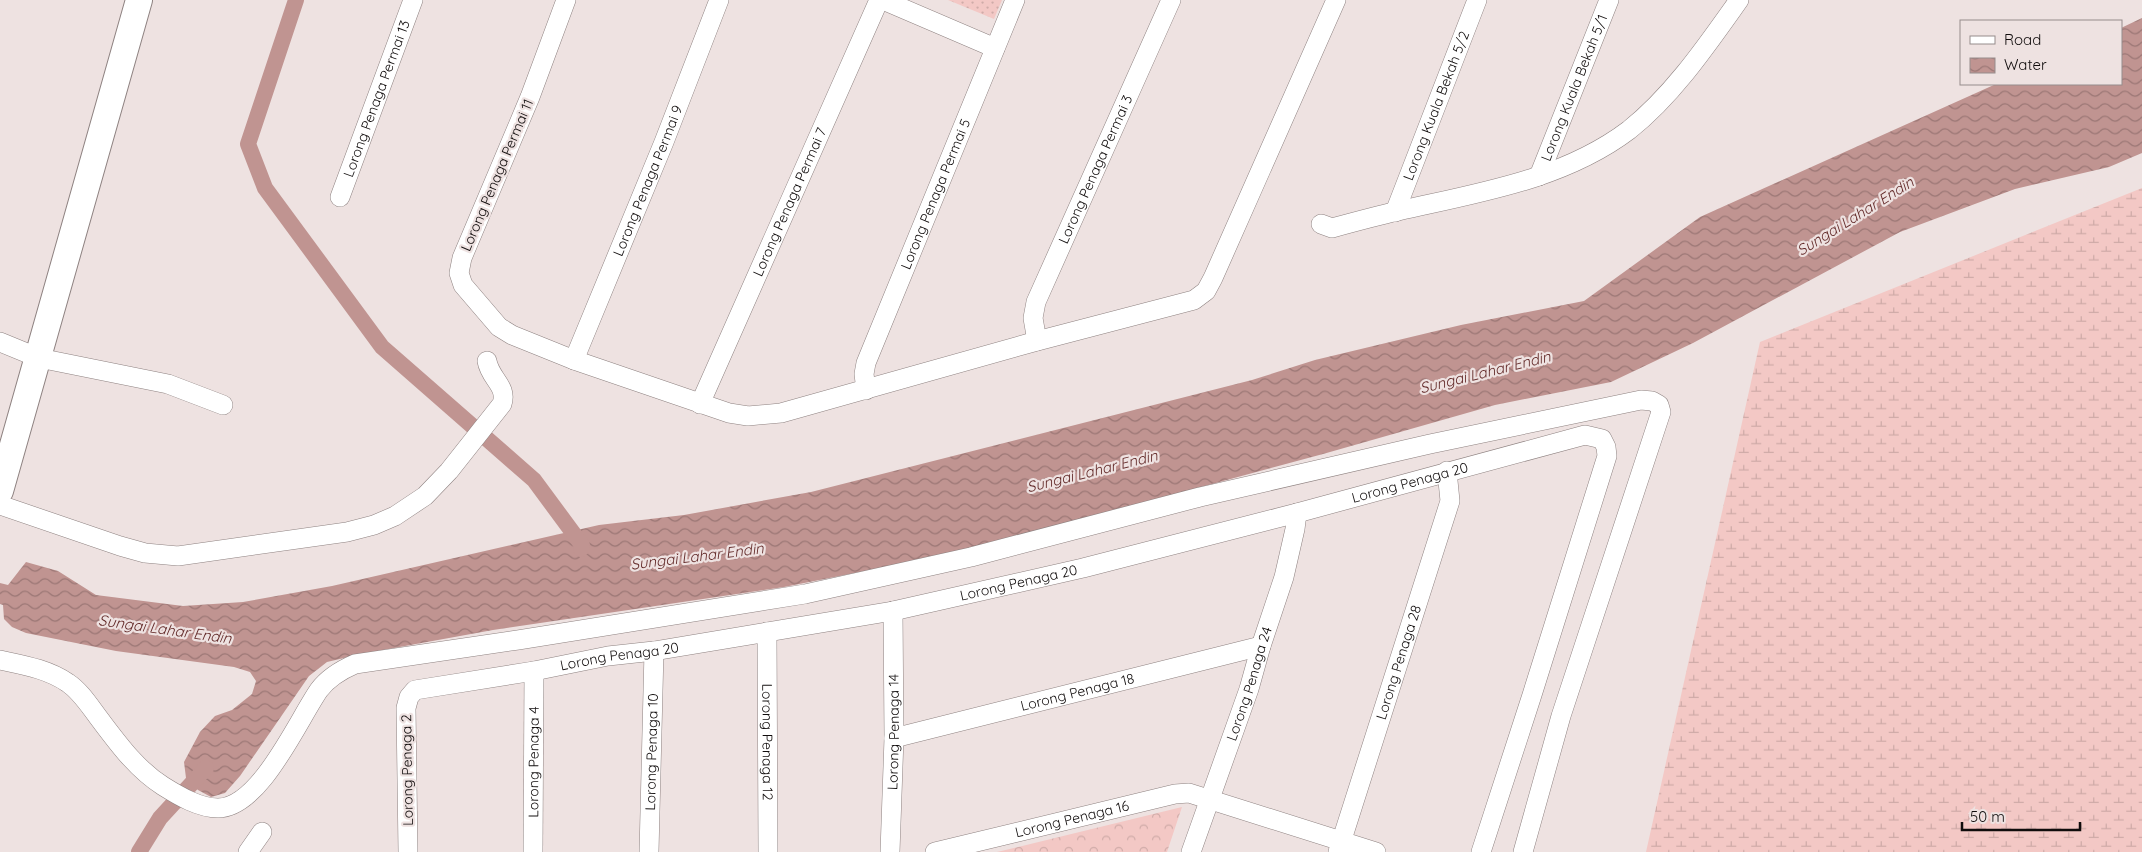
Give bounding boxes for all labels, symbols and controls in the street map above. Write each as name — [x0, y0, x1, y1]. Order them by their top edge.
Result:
street label: Lorong Kuala Bekah 5/1 — [1537, 12, 1611, 164]
street label: Lorong Penaga Permai 13 — [339, 18, 414, 180]
legend — [1960, 20, 2122, 85]
street label: Lorong Kuala Bekah 5/2 — [1399, 28, 1473, 183]
text: Road — [2004, 30, 2041, 49]
text: Water — [2004, 55, 2047, 74]
street label: Lorong Penaga Permai 3 — [1054, 92, 1136, 246]
street label: Lorong Penaga Permai 11 — [457, 96, 537, 254]
street label: Lorong Penaga Permai 9 — [609, 102, 686, 259]
street label: Lorong Penaga Permai 5 — [896, 116, 974, 272]
street label: Lorong Penaga Permai 7 — [749, 125, 830, 279]
water label: Sungai Lahar Endin — [1793, 172, 1917, 260]
water label: Sungai Lahar Endin — [1418, 346, 1553, 397]
water label: Sungai Lahar Endin — [1025, 445, 1160, 496]
street label: Lorong Penaga 20 — [1350, 458, 1470, 507]
water label: Sungai Lahar Endin — [629, 538, 765, 574]
street label: Lorong Penaga 20 — [958, 561, 1079, 605]
street label: Lorong Penaga 28 — [1372, 603, 1425, 722]
water label: Sungai Lahar Endin — [97, 610, 233, 648]
street label: Lorong Penaga 24 — [1222, 624, 1276, 743]
street label: Lorong Penaga 20 — [559, 638, 680, 674]
street label: Lorong Penaga 18 — [1019, 669, 1136, 715]
street label: Lorong Penaga 14 — [883, 674, 903, 790]
street label: Lorong Penaga 12 — [758, 684, 777, 801]
street label: Lorong Penaga 10 — [641, 693, 662, 811]
street label: Lorong Penaga 4 — [524, 706, 543, 818]
street label: Lorong Penaga 2 — [397, 714, 417, 826]
street label: Lorong Penaga 16 — [1013, 796, 1131, 841]
scale bar — [1962, 800, 2080, 832]
text: 50 m — [1970, 807, 2005, 826]

